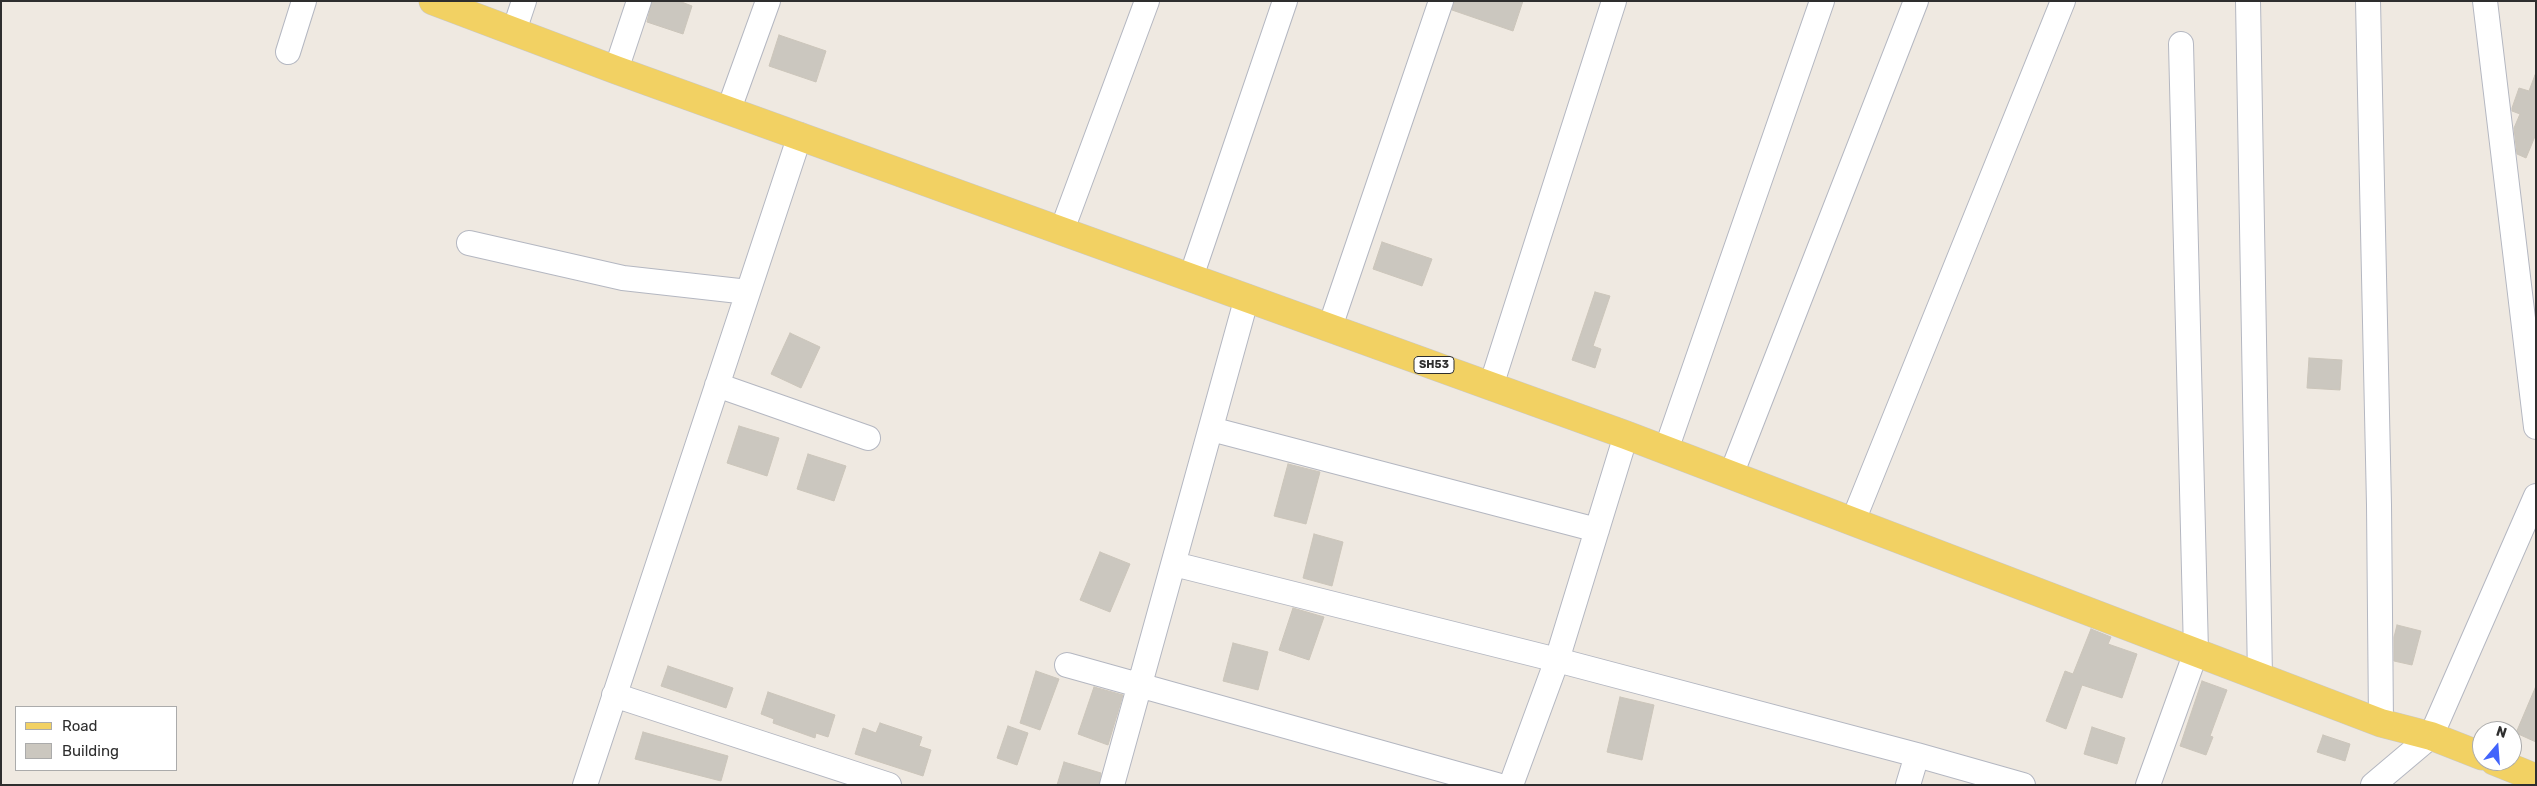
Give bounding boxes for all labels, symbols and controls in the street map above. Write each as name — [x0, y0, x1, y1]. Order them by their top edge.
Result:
road number: SH53 — [1414, 356, 1454, 374]
legend — [15, 706, 178, 771]
text: Road — [62, 717, 98, 735]
north arrow — [2472, 721, 2522, 771]
text: N — [2494, 723, 2509, 742]
text: Building — [62, 742, 119, 760]

